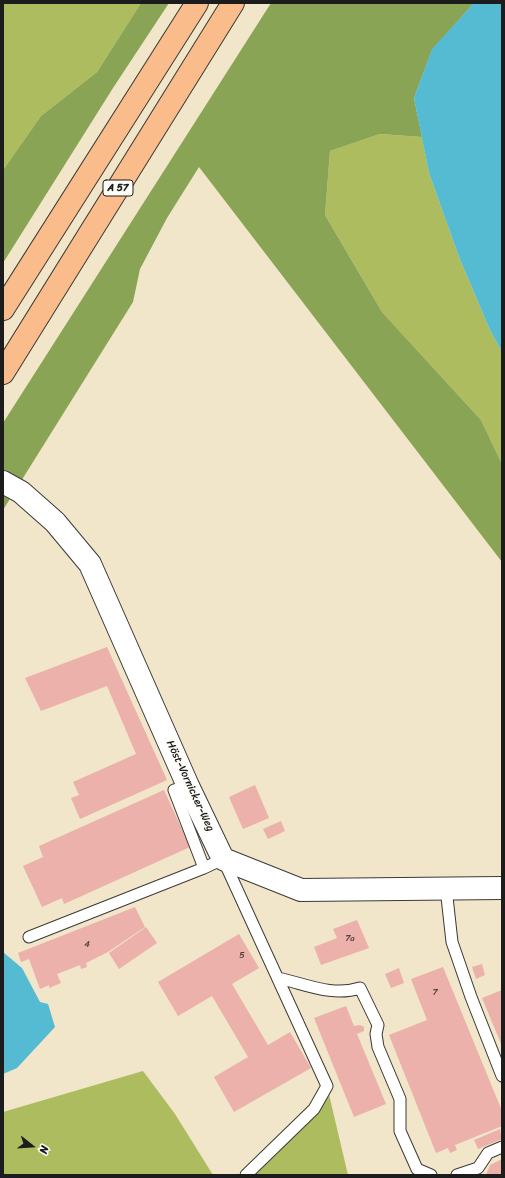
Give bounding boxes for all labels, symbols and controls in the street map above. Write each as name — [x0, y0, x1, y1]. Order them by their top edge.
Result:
road number: A 57 — [103, 180, 133, 196]
street label: Höst-Vornicker-Weg — [163, 738, 217, 834]
house number: 7a — [345, 934, 355, 944]
house number: 4 — [84, 940, 90, 950]
house number: 5 — [239, 951, 245, 961]
house number: 7 — [432, 988, 438, 998]
north arrow — [12, 1126, 52, 1166]
text: N — [34, 1143, 54, 1156]

